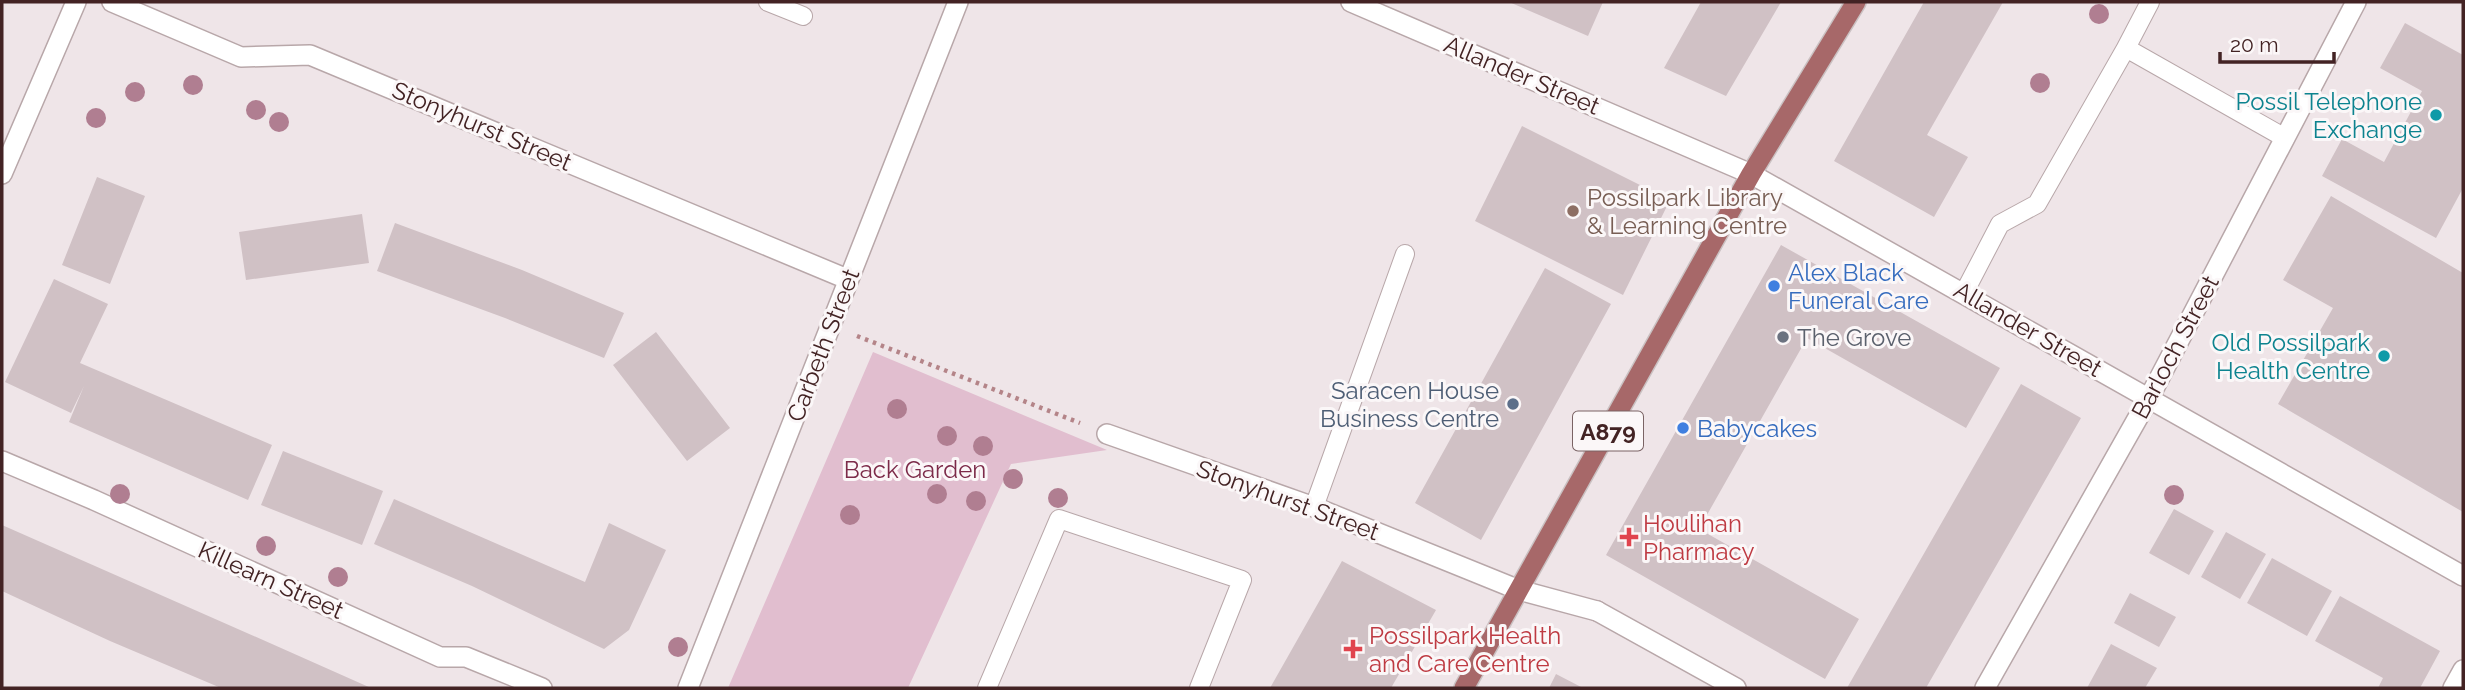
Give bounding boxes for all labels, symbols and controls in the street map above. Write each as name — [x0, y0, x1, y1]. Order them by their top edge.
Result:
scale bar — [2220, 21, 2334, 65]
street label: Allander Street — [1440, 29, 1604, 121]
text: 20 m — [2230, 32, 2278, 57]
street label: Stonyhurst Street — [388, 75, 576, 177]
place label: Possil Telephone Exchange — [2236, 87, 2422, 144]
marker: Possil Telephone Exchange — [2428, 107, 2444, 123]
place label: Possilpark Library & Learning Centre — [1587, 183, 1787, 240]
marker: Possilpark Library & Learning Centre — [1565, 203, 1581, 219]
place label: Alex Black Funeral Care — [1788, 258, 1929, 315]
street label: Carbeth Street — [781, 264, 865, 426]
street label: Barloch Street — [2125, 270, 2225, 424]
street label: Allander Street — [1949, 275, 2107, 383]
marker: Alex Black Funeral Care — [1766, 278, 1782, 294]
place label: The Grove — [1797, 323, 1911, 352]
place label: Old Possilpark Health Centre — [2211, 328, 2370, 385]
marker: The Grove — [1775, 329, 1791, 345]
marker: Old Possilpark Health Centre — [2376, 348, 2392, 364]
place label: Saracen House Business Centre — [1320, 376, 1499, 433]
marker: Saracen House Business Centre — [1505, 396, 1521, 412]
road number: A879 — [1573, 412, 1643, 450]
place label: Babycakes — [1697, 414, 1817, 443]
marker: Babycakes — [1675, 420, 1691, 436]
street label: Stonyhurst Street — [1193, 454, 1383, 546]
park label: Back Garden — [844, 455, 986, 484]
place label: Houlihan Pharmacy — [1643, 509, 1755, 566]
marker: Houlihan Pharmacy — [1621, 529, 1637, 545]
street label: Killearn Street — [194, 535, 348, 625]
place label: Possilpark Health and Care Centre — [1369, 621, 1561, 678]
marker: Possilpark Health and Care Centre — [1343, 639, 1363, 659]

